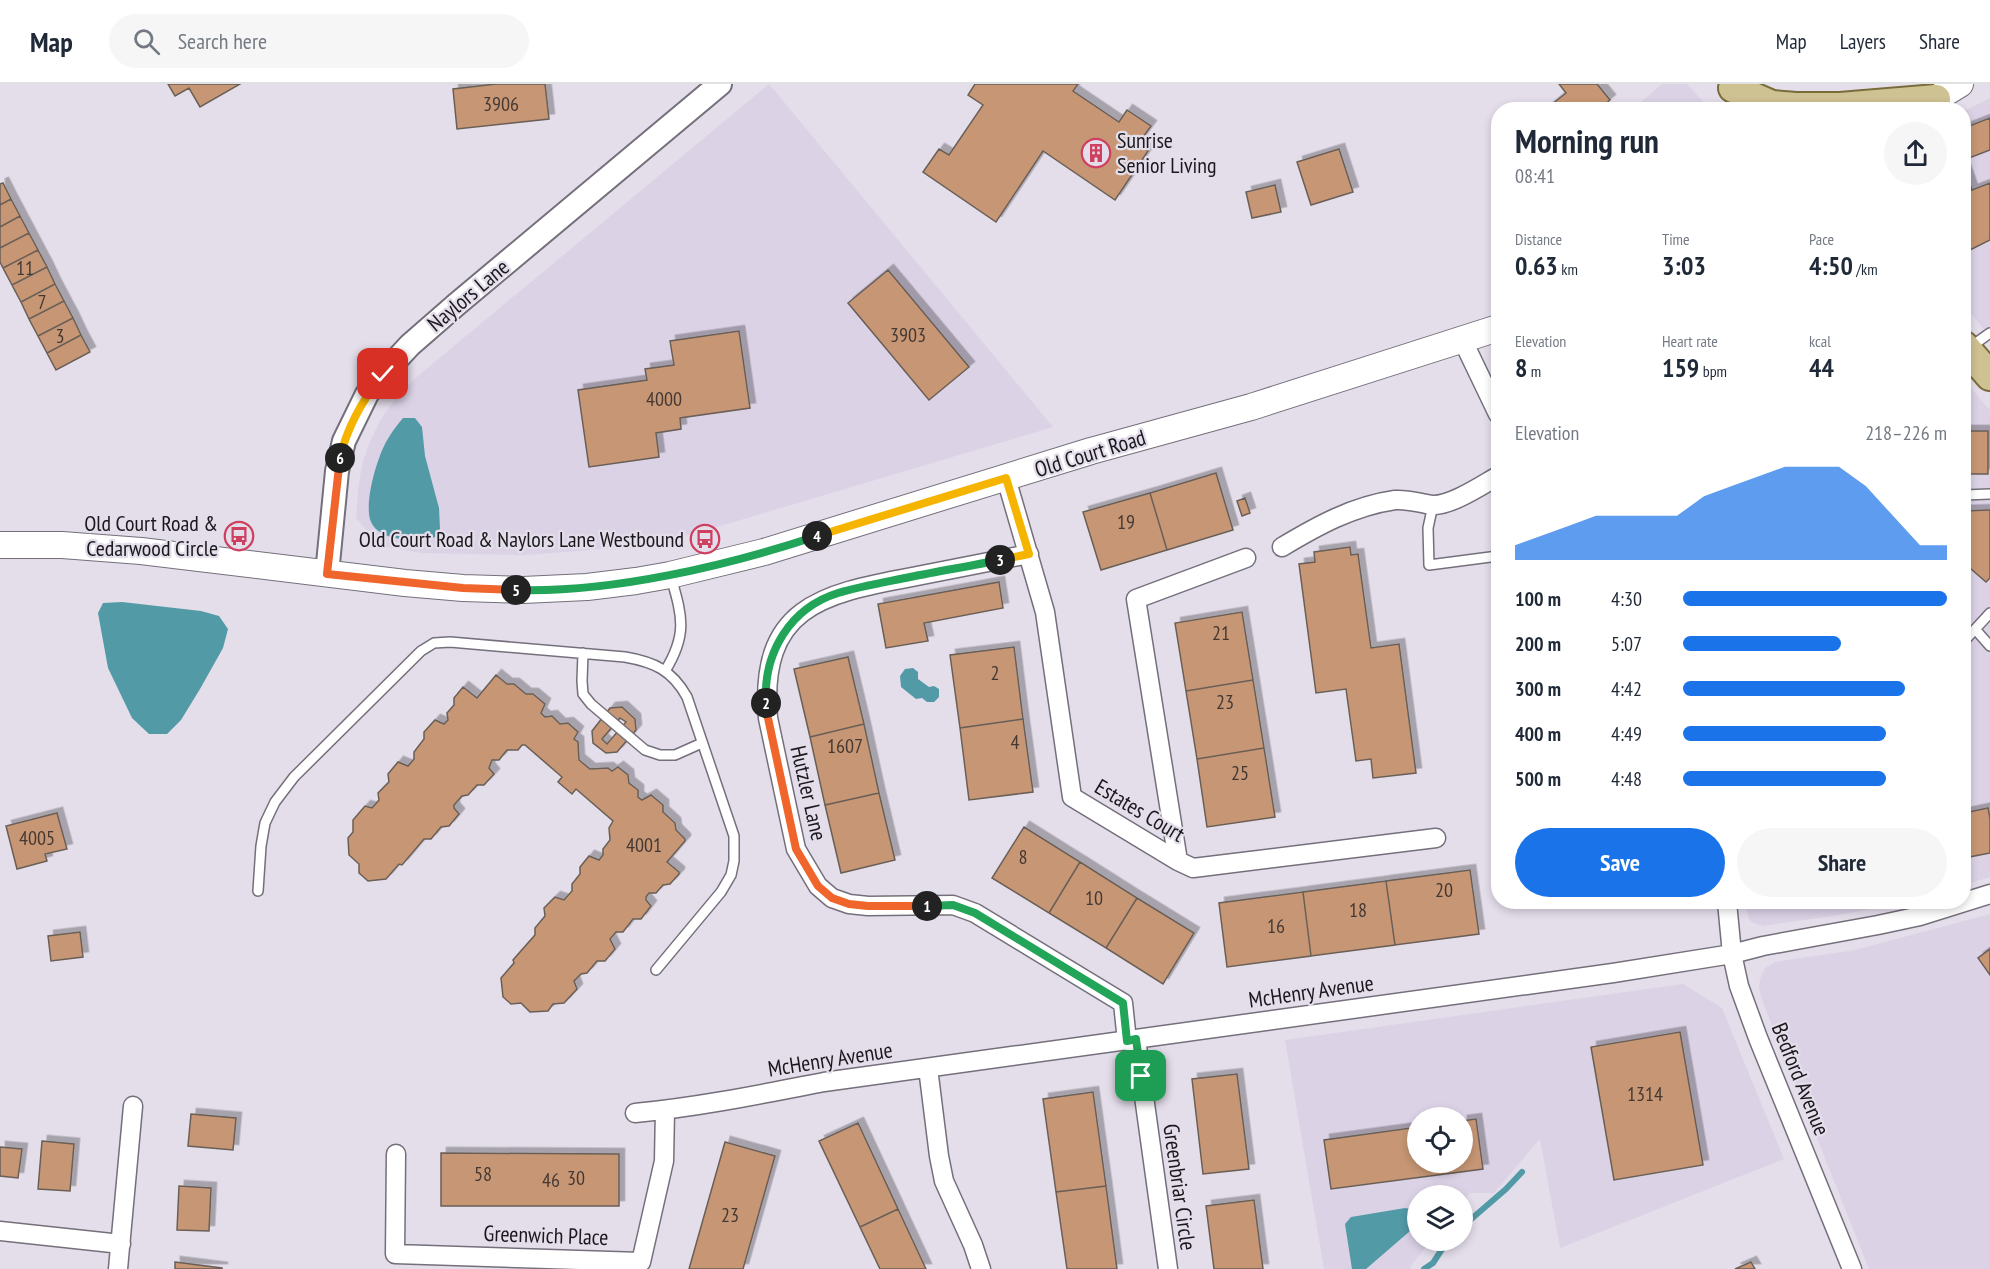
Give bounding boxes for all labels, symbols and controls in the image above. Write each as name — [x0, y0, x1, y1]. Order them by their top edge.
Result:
search box — [109, 14, 529, 68]
text: Map — [30, 23, 73, 60]
icon: search — [130, 25, 163, 58]
text: Search here — [178, 27, 267, 55]
text: Map — [1776, 28, 1807, 55]
text: Layers — [1840, 28, 1886, 55]
text: Share — [1919, 28, 1960, 55]
house number: 3906 — [483, 91, 519, 117]
text: Morning run — [1515, 119, 1659, 162]
button: share — [1884, 122, 1947, 185]
place label: Sunrise Senior Living — [1117, 126, 1217, 179]
building icon: Sunrise Senior Living — [1080, 137, 1112, 169]
text: 08:41 — [1515, 163, 1555, 189]
text: Distance — [1515, 229, 1562, 249]
text: Time — [1662, 229, 1690, 249]
text: Pace — [1809, 229, 1834, 249]
text: 0.63 — [1515, 249, 1558, 282]
text: 3:03 — [1662, 249, 1706, 282]
text: 4:50 — [1809, 249, 1853, 282]
street label: Naylors Lane — [421, 253, 515, 337]
house number: 11 — [16, 255, 34, 281]
text: km — [1558, 259, 1578, 279]
text: /km — [1853, 259, 1878, 279]
house number: 7 — [38, 289, 47, 315]
house number: 3903 — [890, 322, 926, 348]
house number: 3 — [56, 323, 65, 349]
text: Elevation — [1515, 331, 1566, 351]
text: Heart rate — [1662, 331, 1718, 351]
text: kcal — [1809, 331, 1831, 351]
pin — [357, 348, 408, 399]
text: 8 — [1515, 351, 1527, 384]
text: 159 — [1662, 351, 1699, 384]
text: 44 — [1809, 351, 1834, 384]
icon: check — [366, 357, 399, 390]
text: m — [1527, 361, 1541, 381]
text: bpm — [1699, 361, 1727, 381]
house number: 4000 — [646, 386, 682, 412]
text: Elevation — [1515, 420, 1579, 446]
text: 218–226 m — [1865, 420, 1947, 446]
street label: Old Court Road — [1031, 423, 1149, 483]
pin: 6 — [325, 443, 355, 473]
text: 6 — [336, 448, 344, 468]
place label: Old Court Road & Cedarwood Circle — [84, 509, 218, 562]
house number: 19 — [1117, 509, 1135, 535]
bus stop icon: Old Court Road & Cedarwood Circle — [223, 520, 255, 552]
pin: 4 — [802, 521, 832, 551]
bus stop icon: Old Court Road & Naylors Lane Westbound — [689, 523, 721, 555]
place label: Old Court Road & Naylors Lane Westbound — [359, 525, 684, 553]
text: 4 — [813, 526, 821, 546]
pin: 3 — [985, 545, 1015, 575]
text: 3 — [996, 550, 1004, 570]
pin: 5 — [501, 575, 531, 605]
text: 5 — [512, 580, 520, 600]
text: 100 m — [1515, 586, 1561, 612]
text: 4:30 — [1611, 586, 1642, 612]
house number: 21 — [1212, 620, 1230, 646]
text: 200 m — [1515, 631, 1561, 657]
text: 5:07 — [1611, 631, 1642, 657]
house number: 2 — [991, 660, 1000, 686]
text: 300 m — [1515, 676, 1561, 702]
text: 4:42 — [1611, 676, 1642, 702]
pin: 2 — [751, 688, 781, 718]
house number: 23 — [1216, 689, 1234, 715]
text: 2 — [762, 693, 770, 713]
text: 400 m — [1515, 721, 1561, 747]
text: 4:49 — [1611, 721, 1642, 747]
house number: 4 — [1011, 729, 1020, 755]
house number: 1607 — [827, 733, 863, 759]
street label: Hutzler Lane — [784, 743, 834, 843]
house number: 25 — [1231, 760, 1249, 786]
text: 500 m — [1515, 766, 1561, 792]
text: 4:48 — [1611, 766, 1642, 792]
street label: Estates Court — [1090, 772, 1190, 848]
house number: 4005 — [19, 825, 55, 851]
button: Save — [1515, 828, 1725, 897]
button: Share — [1737, 828, 1947, 897]
house number: 4001 — [626, 832, 662, 858]
house number: 8 — [1019, 844, 1028, 870]
house number: 20 — [1435, 877, 1453, 903]
house number: 10 — [1085, 885, 1103, 911]
pin: 1 — [912, 891, 942, 921]
text: 1 — [923, 896, 931, 916]
house number: 18 — [1349, 897, 1367, 923]
house number: 16 — [1267, 913, 1285, 939]
street label: McHenry Avenue — [1247, 968, 1375, 1014]
street label: Bedford Avenue — [1766, 1018, 1836, 1140]
street label: McHenry Avenue — [766, 1035, 894, 1083]
pin — [1115, 1050, 1166, 1101]
icon: arrive — [1124, 1059, 1157, 1092]
house number: 1314 — [1627, 1081, 1663, 1107]
map controls — [1407, 1107, 1473, 1251]
button: locate — [1407, 1107, 1473, 1173]
street label: Greenbriar Circle — [1157, 1122, 1203, 1252]
house number: 58 — [474, 1161, 492, 1187]
house number: 30 — [567, 1165, 585, 1191]
house number: 46 — [542, 1167, 560, 1193]
button: layers — [1407, 1185, 1473, 1251]
house number: 23 — [721, 1202, 739, 1228]
street label: Greenwich Place — [483, 1219, 609, 1251]

